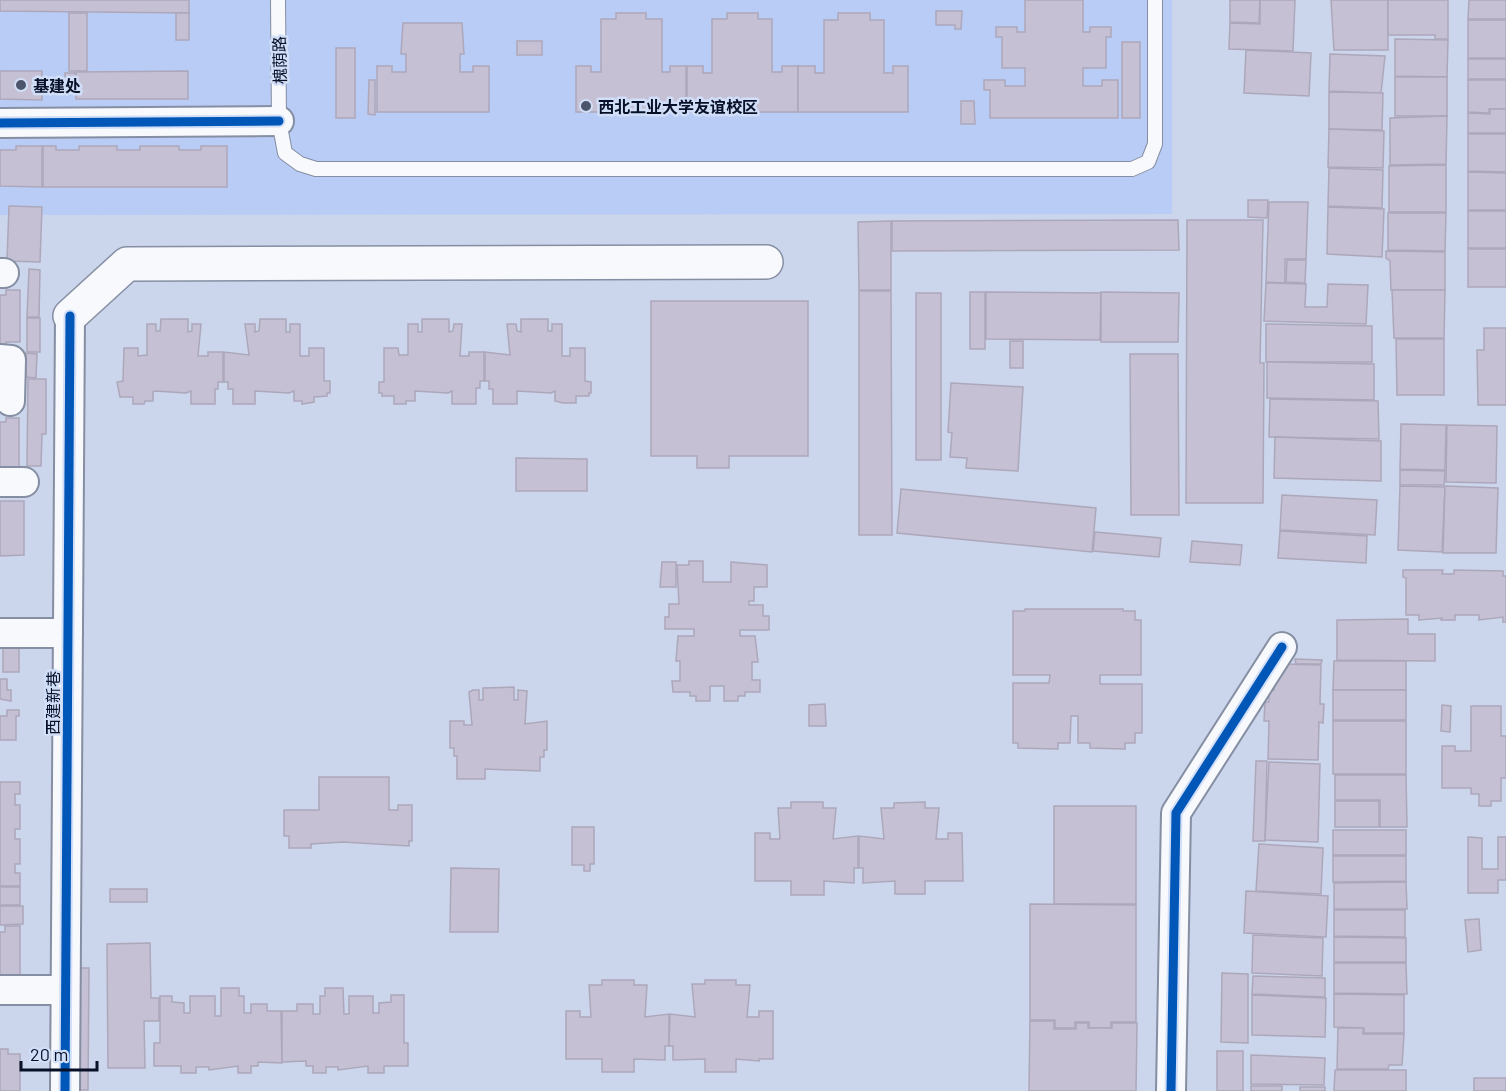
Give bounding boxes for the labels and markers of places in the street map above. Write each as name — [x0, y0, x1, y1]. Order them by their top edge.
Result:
place label: 基建处 — [33, 76, 81, 95]
marker: 基建处 — [14, 78, 28, 92]
place label: 西北工业大学友谊校区 — [598, 97, 758, 116]
marker: 西北工业大学友谊校区 — [579, 99, 593, 113]

